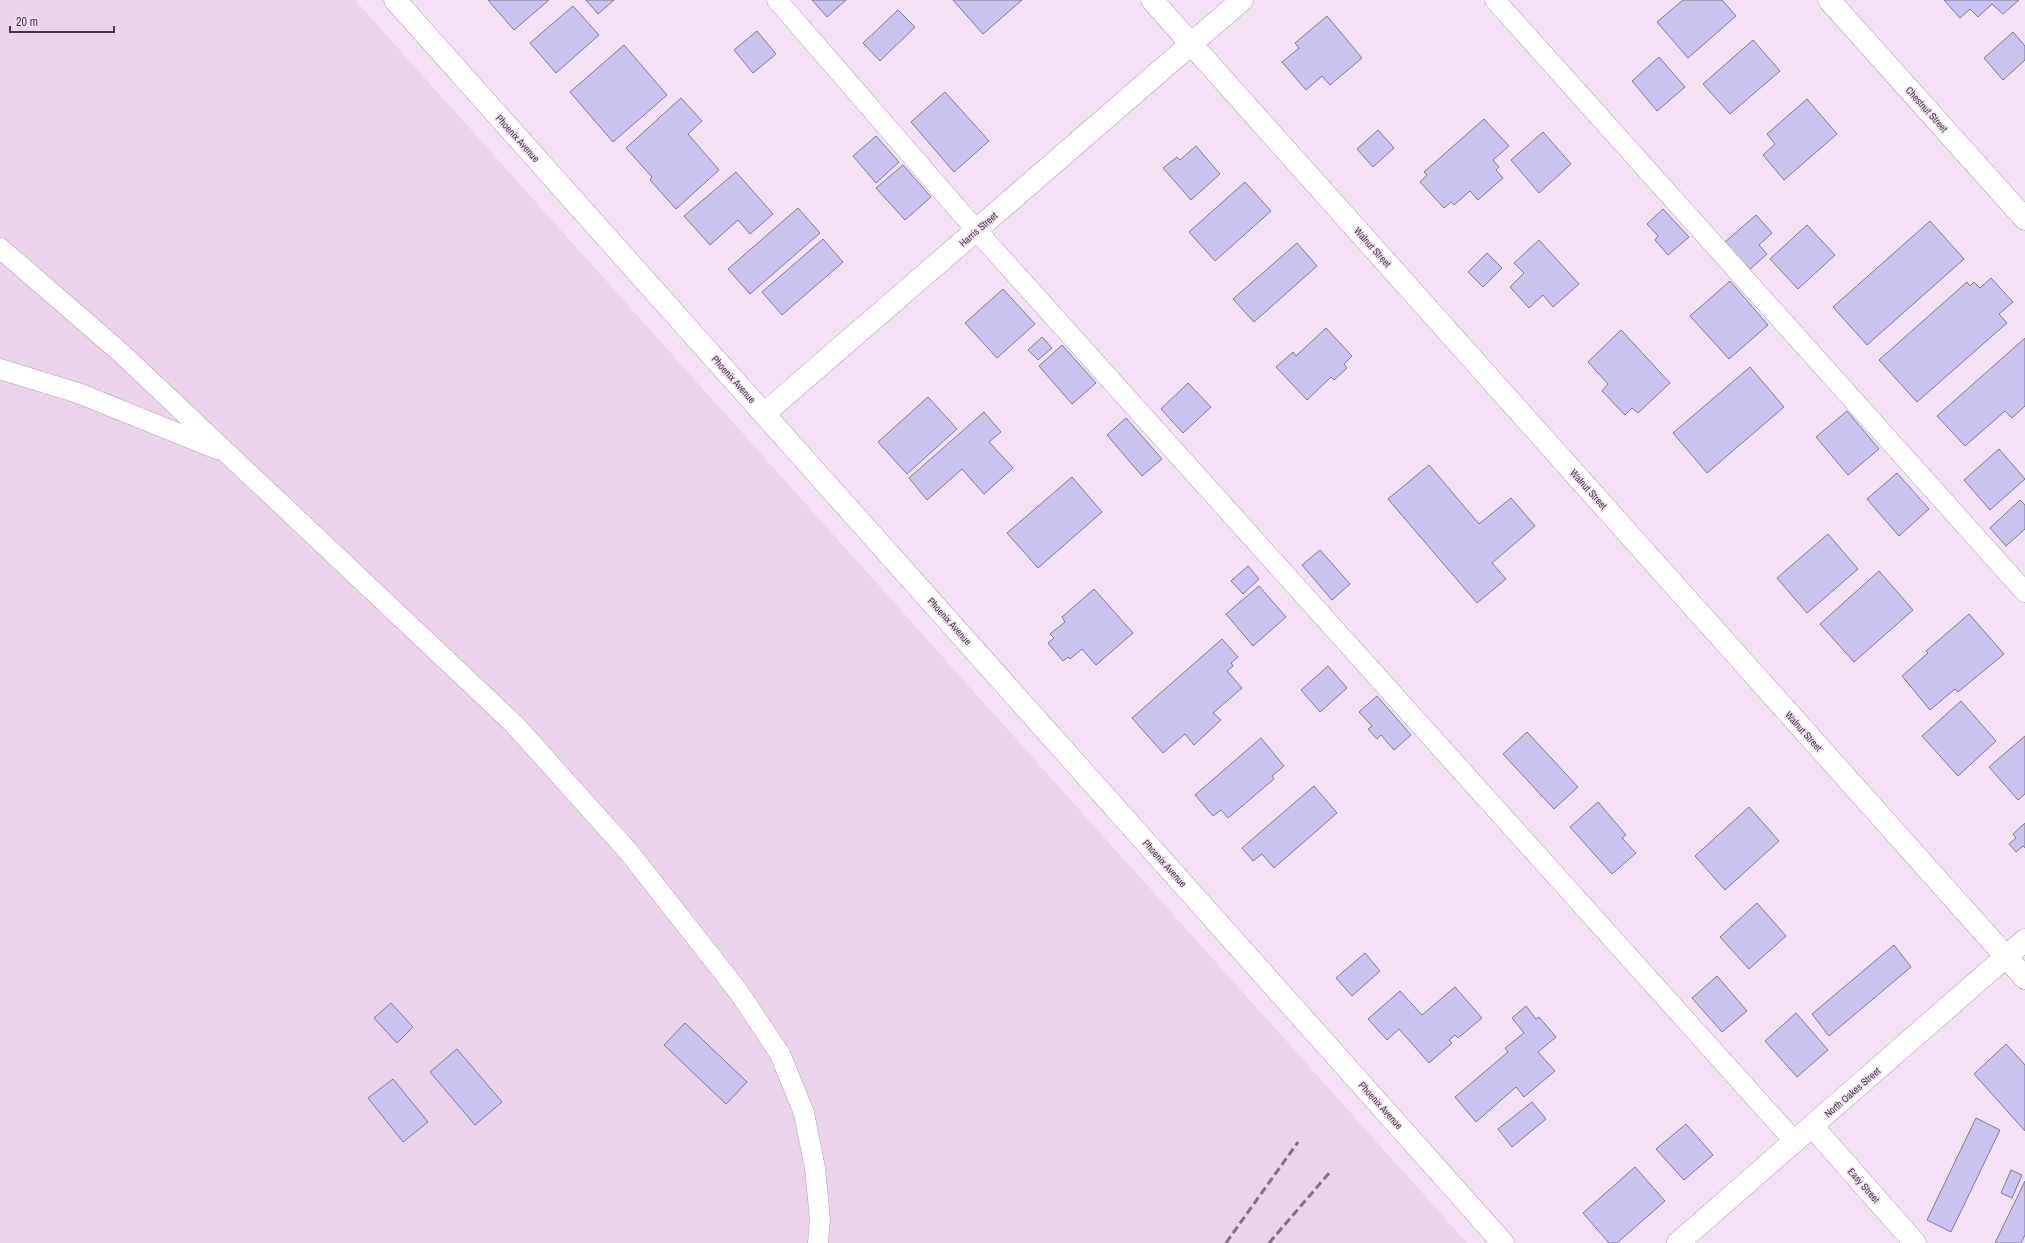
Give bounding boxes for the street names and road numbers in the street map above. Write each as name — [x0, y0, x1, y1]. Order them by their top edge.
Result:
street label: Chestnut Street — [1903, 84, 1951, 135]
street label: Phoenix Avenue — [493, 112, 543, 165]
street label: Harris Street — [957, 209, 1001, 250]
street label: Walnut Street — [1351, 225, 1394, 271]
street label: Phoenix Avenue — [709, 353, 759, 406]
street label: Walnut Street — [1567, 467, 1610, 513]
street label: Phoenix Avenue — [925, 595, 975, 648]
street label: Walnut Street — [1782, 709, 1825, 755]
street label: Phoenix Avenue — [1140, 837, 1190, 890]
street label: North Oakes Street — [1822, 1064, 1884, 1120]
street label: Phoenix Avenue — [1356, 1079, 1406, 1132]
street label: Easy Street — [1845, 1165, 1883, 1206]

